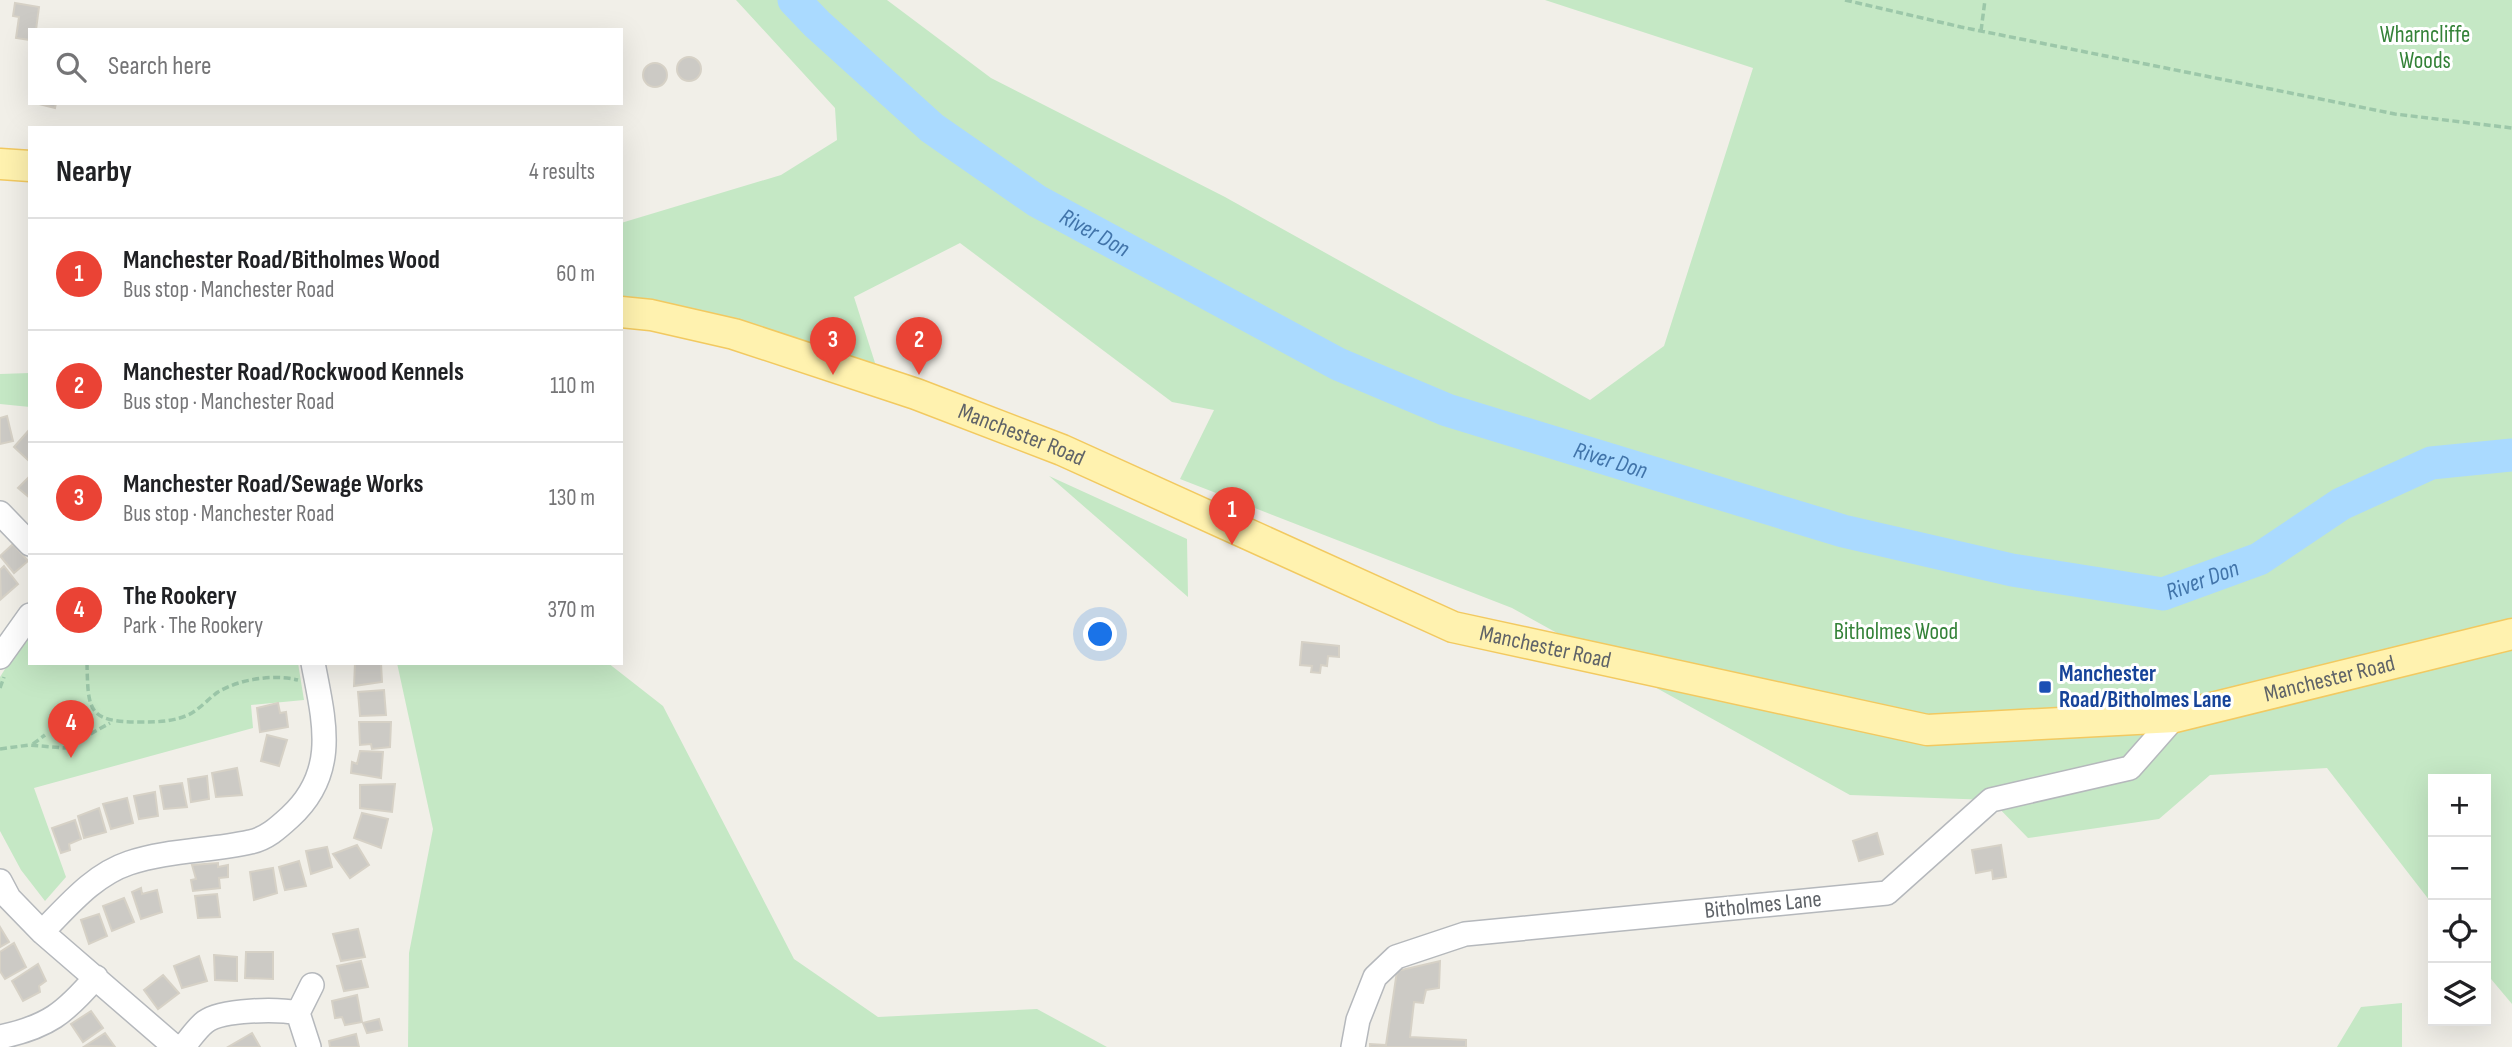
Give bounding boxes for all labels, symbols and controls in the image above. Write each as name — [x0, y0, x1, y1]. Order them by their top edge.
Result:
park label: Wharncliffe Woods — [2380, 21, 2470, 75]
search box — [28, 28, 623, 105]
icon: search — [52, 48, 90, 86]
text: Search here — [108, 51, 211, 82]
text: Nearby — [56, 154, 132, 190]
text: 4 results — [529, 158, 595, 186]
water label: River Don — [1055, 202, 1135, 263]
text: Manchester Road/Bitholmes Wood — [123, 245, 440, 276]
text: 1 — [74, 260, 84, 288]
text: 60 m — [556, 260, 595, 288]
text: Bus stop · Manchester Road — [123, 276, 334, 304]
pin: 3 — [810, 317, 856, 375]
pin: 2 — [896, 317, 942, 375]
text: Manchester Road/Rockwood Kennels — [123, 357, 464, 388]
text: 2 — [74, 372, 84, 400]
text: 110 m — [550, 372, 595, 400]
text: Bus stop · Manchester Road — [123, 388, 334, 416]
street label: Manchester Road — [954, 397, 1089, 472]
water label: River Don — [1570, 435, 1651, 485]
text: Manchester Road/Sewage Works — [123, 469, 424, 500]
text: 3 — [74, 484, 84, 512]
text: 130 m — [549, 484, 595, 512]
pin: 1 — [1209, 487, 1255, 545]
text: Bus stop · Manchester Road — [123, 500, 334, 528]
water label: River Don — [2162, 553, 2243, 606]
text: The Rookery — [123, 581, 237, 612]
text: 4 — [74, 596, 84, 624]
text: 370 m — [548, 596, 595, 624]
text: Park · The Rookery — [123, 612, 263, 640]
your location — [1083, 617, 1117, 651]
park label: Bitholmes Wood — [1834, 618, 1958, 646]
street label: Manchester Road — [1477, 619, 1614, 675]
street label: Manchester Road — [2261, 649, 2398, 709]
place label: Manchester Road/Bitholmes Lane — [2059, 660, 2232, 714]
marker: Manchester Road/Bitholmes Lane — [2037, 679, 2053, 695]
pin: 4 — [48, 700, 94, 758]
map controls — [2428, 774, 2491, 1026]
button: + — [2428, 774, 2491, 837]
button: − — [2428, 837, 2491, 900]
street label: Bitholmes Lane — [1703, 885, 1823, 925]
button: locate — [2428, 900, 2491, 963]
button: layers — [2428, 963, 2491, 1026]

